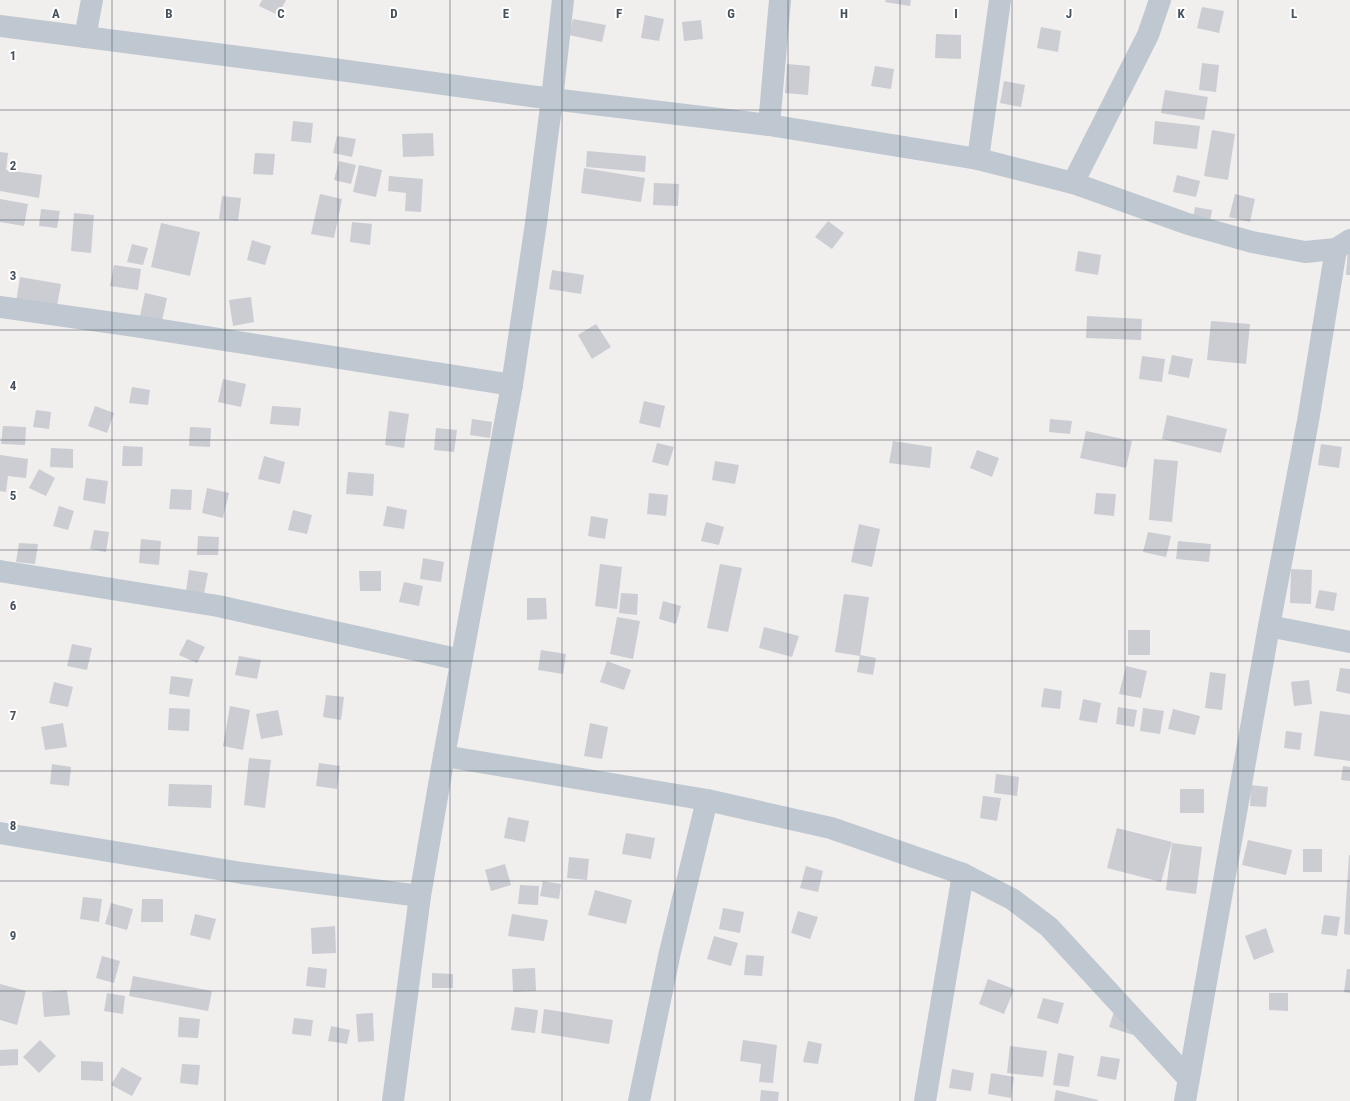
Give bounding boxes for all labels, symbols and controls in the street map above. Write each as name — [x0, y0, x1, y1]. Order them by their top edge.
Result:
text: A — [52, 6, 60, 21]
text: B — [165, 6, 173, 21]
text: C — [277, 6, 285, 21]
text: D — [390, 6, 398, 21]
text: E — [503, 6, 510, 21]
text: F — [616, 6, 622, 21]
text: G — [727, 6, 735, 21]
text: H — [840, 6, 848, 21]
text: I — [954, 6, 958, 21]
text: J — [1066, 6, 1072, 21]
text: K — [1177, 6, 1185, 21]
text: L — [1291, 6, 1297, 21]
text: 1 — [10, 48, 16, 63]
text: 2 — [10, 158, 17, 173]
text: 3 — [10, 268, 16, 283]
text: 4 — [10, 378, 17, 393]
text: 5 — [10, 488, 17, 503]
text: 6 — [10, 598, 17, 613]
text: 7 — [10, 708, 17, 723]
text: 8 — [10, 818, 16, 833]
text: 9 — [10, 928, 16, 943]

